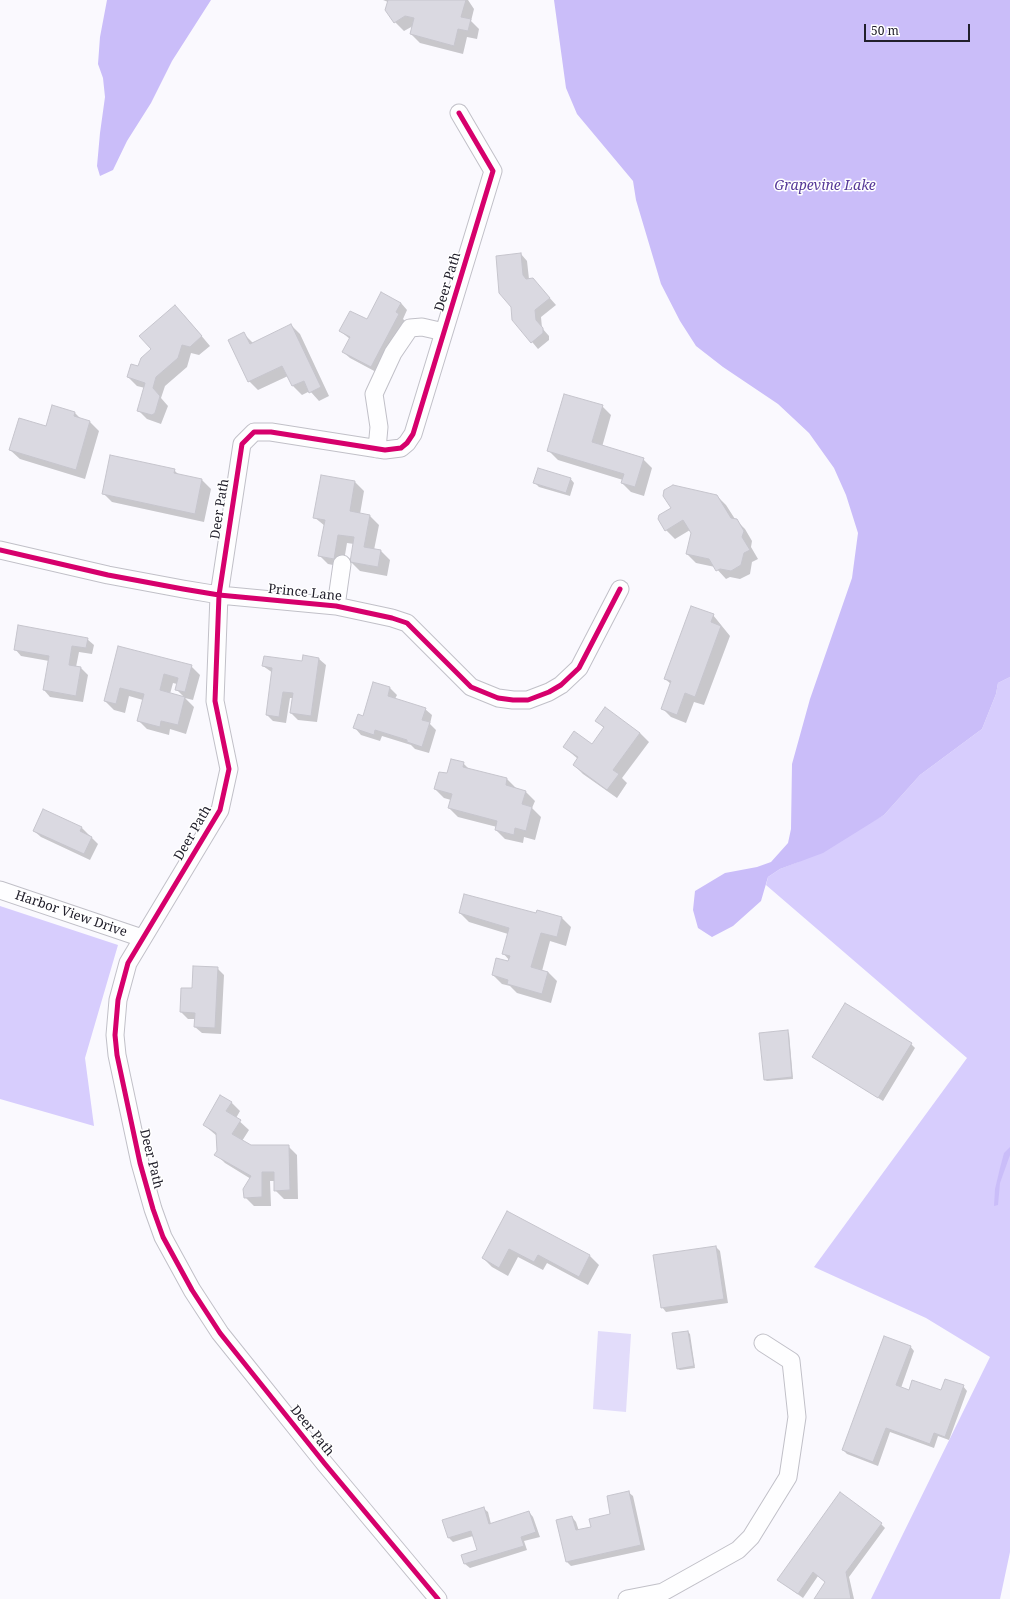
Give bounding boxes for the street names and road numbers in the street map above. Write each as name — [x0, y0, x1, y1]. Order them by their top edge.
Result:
street label: Deer Path — [432, 251, 464, 313]
street label: Deer Path — [208, 478, 232, 540]
street label: Prince Lane — [267, 581, 343, 605]
street label: Deer Path — [171, 803, 215, 863]
street label: Harbor View Drive — [13, 888, 129, 940]
street label: Deer Path — [136, 1128, 166, 1190]
street label: Deer Path — [287, 1402, 337, 1460]

